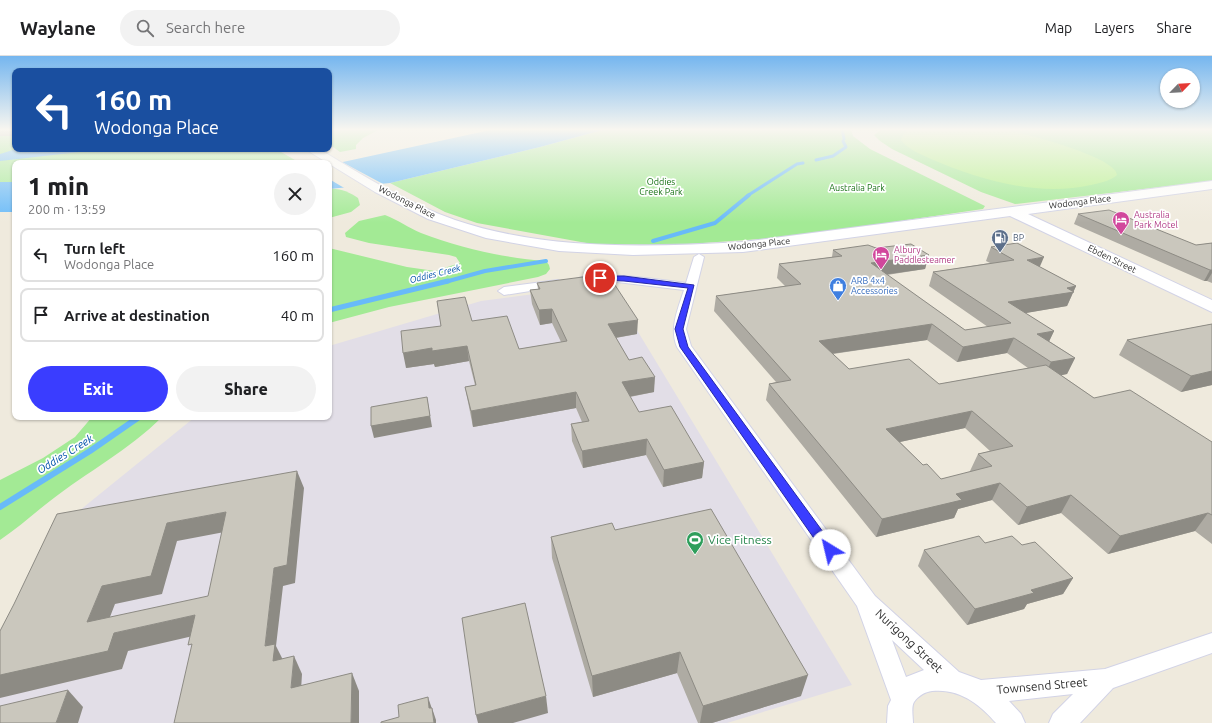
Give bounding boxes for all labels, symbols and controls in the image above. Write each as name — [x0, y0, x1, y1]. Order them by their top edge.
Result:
search box — [120, 10, 400, 46]
text: Waylane — [20, 17, 96, 39]
icon: search — [134, 17, 156, 39]
text: Search here — [166, 19, 245, 36]
text: Map — [1045, 20, 1072, 36]
text: Layers — [1094, 20, 1134, 36]
text: Share — [1156, 20, 1192, 36]
north arrow — [1160, 68, 1200, 108]
map controls — [1160, 68, 1200, 108]
icon: left — [28, 84, 80, 136]
text: 160 m — [94, 84, 172, 115]
text: Wodonga Place — [94, 117, 219, 137]
text: 1 min — [28, 173, 89, 200]
button: close — [274, 173, 316, 215]
park label: Oddies Creek Park — [639, 177, 683, 197]
street label: Wodonga Place — [377, 183, 437, 221]
park label: Australia Park — [829, 183, 885, 193]
street label: Wodonga Place — [1048, 193, 1112, 211]
text: 200 m · 13:59 — [28, 202, 106, 216]
hotel icon: Australia Park Motel — [1111, 210, 1131, 235]
place label: Australia Park Motel — [1134, 210, 1179, 230]
fuel station icon: BP — [990, 228, 1010, 253]
place label: BP — [1013, 233, 1025, 243]
street label: Wodonga Place — [727, 236, 791, 252]
text: Turn left — [64, 240, 125, 257]
street label: Ebden Street — [1086, 243, 1138, 275]
icon: left — [30, 244, 52, 266]
hotel icon: Albury Paddlesteamer — [871, 245, 891, 270]
place label: Albury Paddlesteamer — [894, 245, 956, 265]
text: 160 m — [272, 247, 314, 264]
text: Wodonga Place — [64, 257, 154, 271]
pin — [583, 261, 617, 295]
water label: Oddies Creek — [408, 263, 462, 285]
icon: arrive — [589, 267, 611, 289]
shop icon: ARB 4x4 Accessories — [828, 276, 848, 301]
place label: ARB 4x4 Accessories — [851, 276, 898, 296]
icon: arrive — [30, 304, 52, 326]
text: Arrive at destination — [64, 307, 210, 324]
text: 40 m — [281, 307, 314, 324]
button: Exit — [28, 366, 168, 412]
button: Share — [176, 366, 316, 412]
water label: Oddies Creek — [35, 432, 96, 476]
position arrow — [809, 529, 851, 571]
sports icon: Vice Fitness — [685, 530, 705, 555]
place label: Vice Fitness — [708, 533, 772, 546]
street label: Nurigong Street — [873, 606, 946, 675]
street label: Townsend Street — [996, 675, 1088, 696]

